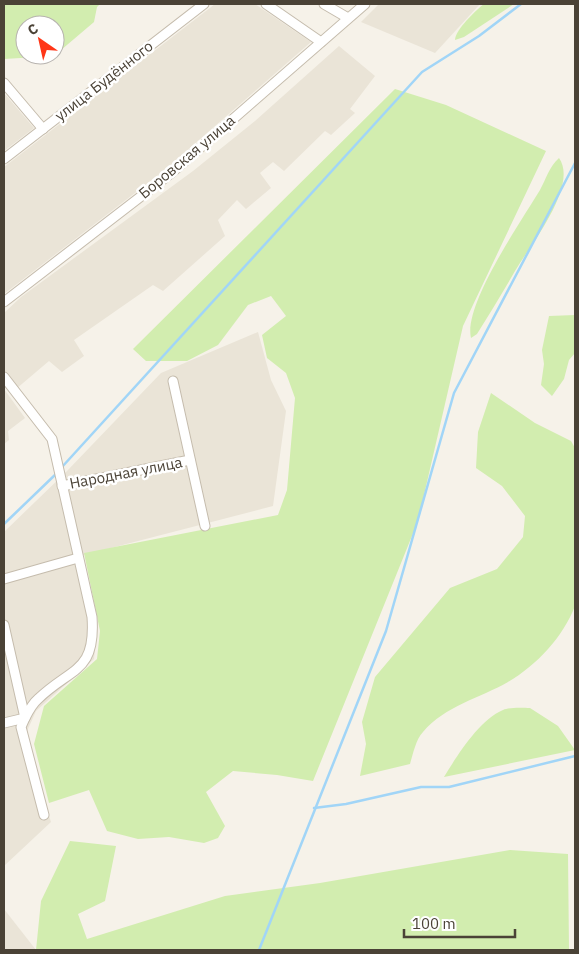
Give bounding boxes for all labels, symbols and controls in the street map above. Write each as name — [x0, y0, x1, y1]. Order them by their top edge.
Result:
north arrow — [15, 15, 65, 65]
text: С — [24, 19, 42, 39]
street label: улица Будённого — [51, 36, 157, 125]
street label: Боровская улица — [135, 111, 239, 203]
street label: Народная улица — [68, 452, 184, 493]
scale bar — [404, 906, 515, 938]
text: 100 m — [412, 914, 456, 933]

